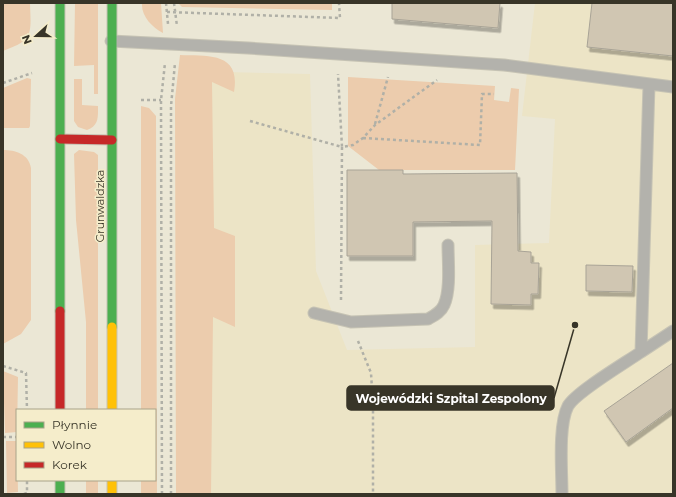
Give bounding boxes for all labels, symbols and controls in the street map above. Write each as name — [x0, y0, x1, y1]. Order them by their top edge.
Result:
north arrow — [16, 16, 56, 56]
text: N — [19, 33, 35, 46]
street label: Grunwaldzka — [93, 170, 107, 242]
callout: Wojewódzki Szpital Zespolony — [347, 386, 554, 410]
text: Wojewódzki Szpital Zespolony — [355, 391, 547, 406]
legend — [16, 409, 156, 481]
text: Płynnie — [52, 417, 97, 432]
text: Wolno — [52, 437, 91, 452]
text: Korek — [52, 457, 88, 472]

